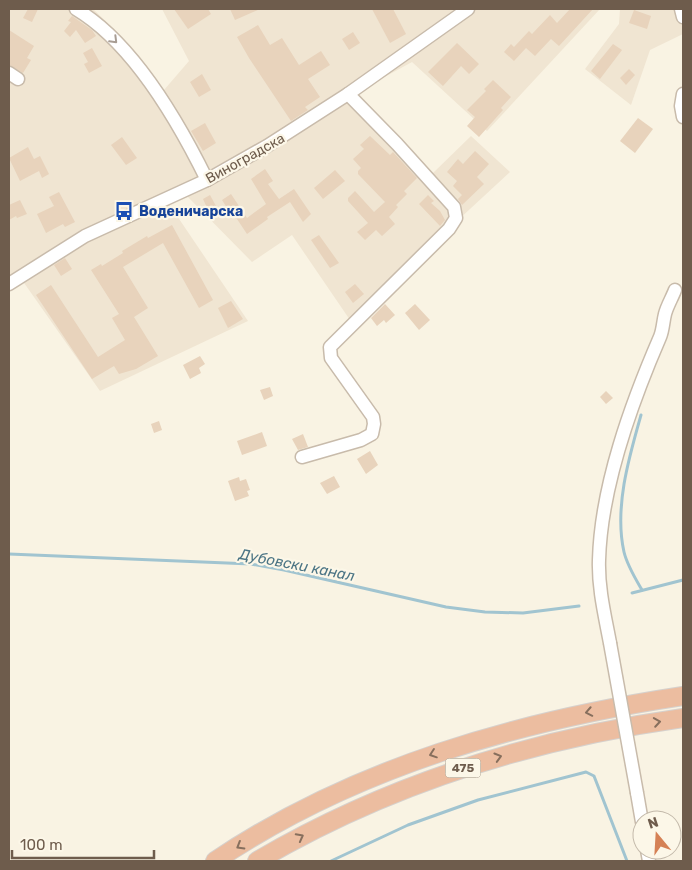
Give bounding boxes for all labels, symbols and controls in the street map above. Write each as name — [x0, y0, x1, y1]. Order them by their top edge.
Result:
one-way arrow — [108, 34, 117, 43]
street label: Виноградска — [203, 130, 288, 187]
bus stop icon: Воденичарска — [113, 200, 135, 222]
place label: Воденичарска — [139, 203, 243, 220]
water label: Дубовски канал — [237, 545, 356, 585]
one-way arrow — [585, 706, 593, 717]
one-way arrow — [653, 717, 661, 728]
one-way arrow — [430, 748, 438, 758]
one-way arrow — [494, 752, 502, 762]
road number: 475 — [446, 758, 480, 778]
north arrow — [632, 810, 682, 860]
text: N — [646, 813, 661, 833]
scale bar — [12, 828, 155, 860]
one-way arrow — [294, 833, 303, 843]
text: 100 m — [20, 836, 62, 854]
one-way arrow — [236, 840, 245, 850]

